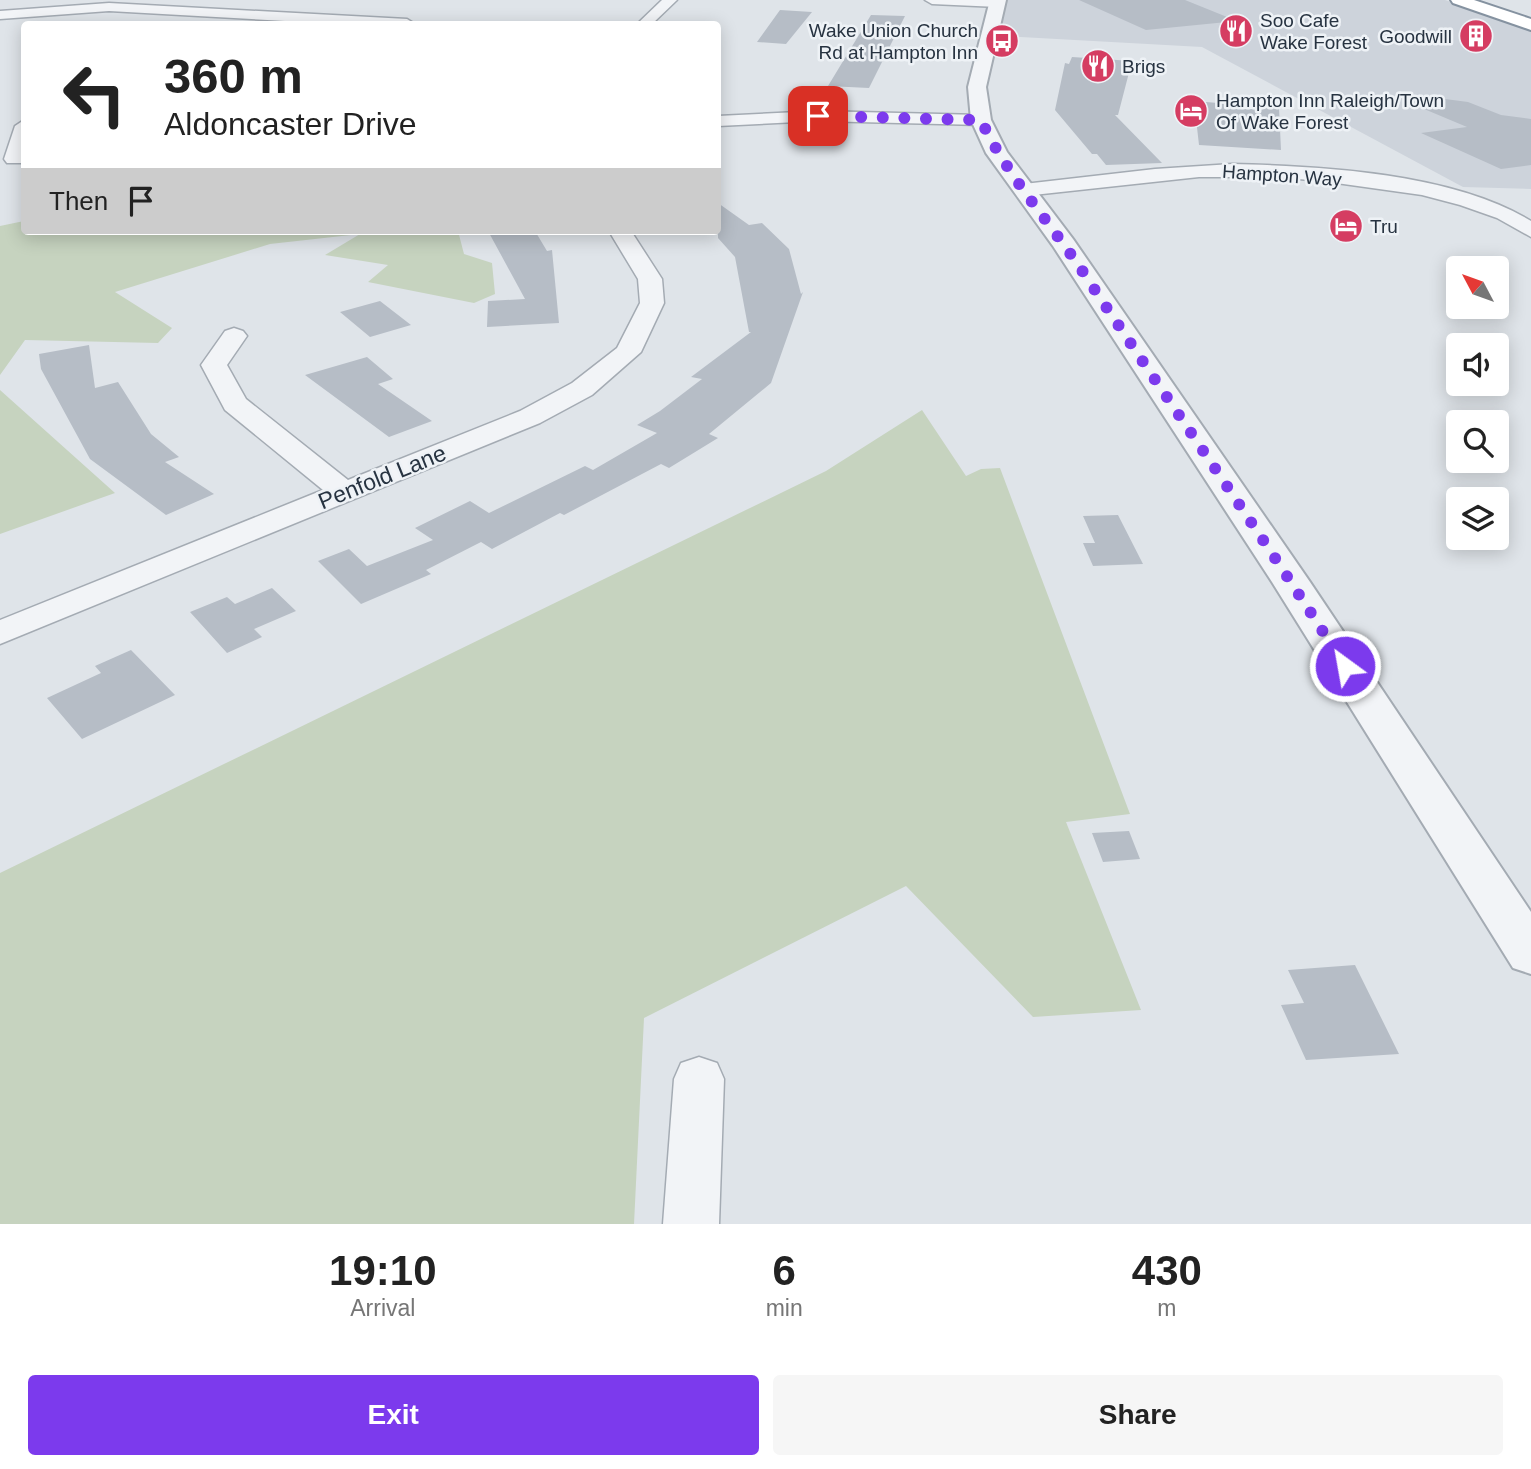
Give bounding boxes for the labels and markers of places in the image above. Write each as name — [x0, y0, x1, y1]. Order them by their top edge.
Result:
place label: Soo Cafe Wake Forest — [1260, 10, 1368, 53]
restaurant icon: Soo Cafe Wake Forest — [1217, 12, 1255, 50]
building icon: Goodwill — [1457, 17, 1495, 55]
place label: Wake Union Church Rd at Hampton Inn — [809, 20, 978, 63]
bus stop icon: Wake Union Church Rd at Hampton Inn — [983, 22, 1021, 60]
place label: Goodwill — [1379, 26, 1452, 47]
restaurant icon: Brigs — [1079, 47, 1117, 85]
place label: Brigs — [1122, 56, 1165, 77]
pin — [788, 86, 848, 146]
place label: Hampton Inn Raleigh/Town Of Wake Forest — [1216, 90, 1444, 133]
hotel icon: Hampton Inn Raleigh/Town Of Wake Forest — [1172, 92, 1210, 130]
hotel icon: Tru — [1327, 207, 1365, 245]
place label: Tru — [1370, 216, 1398, 237]

